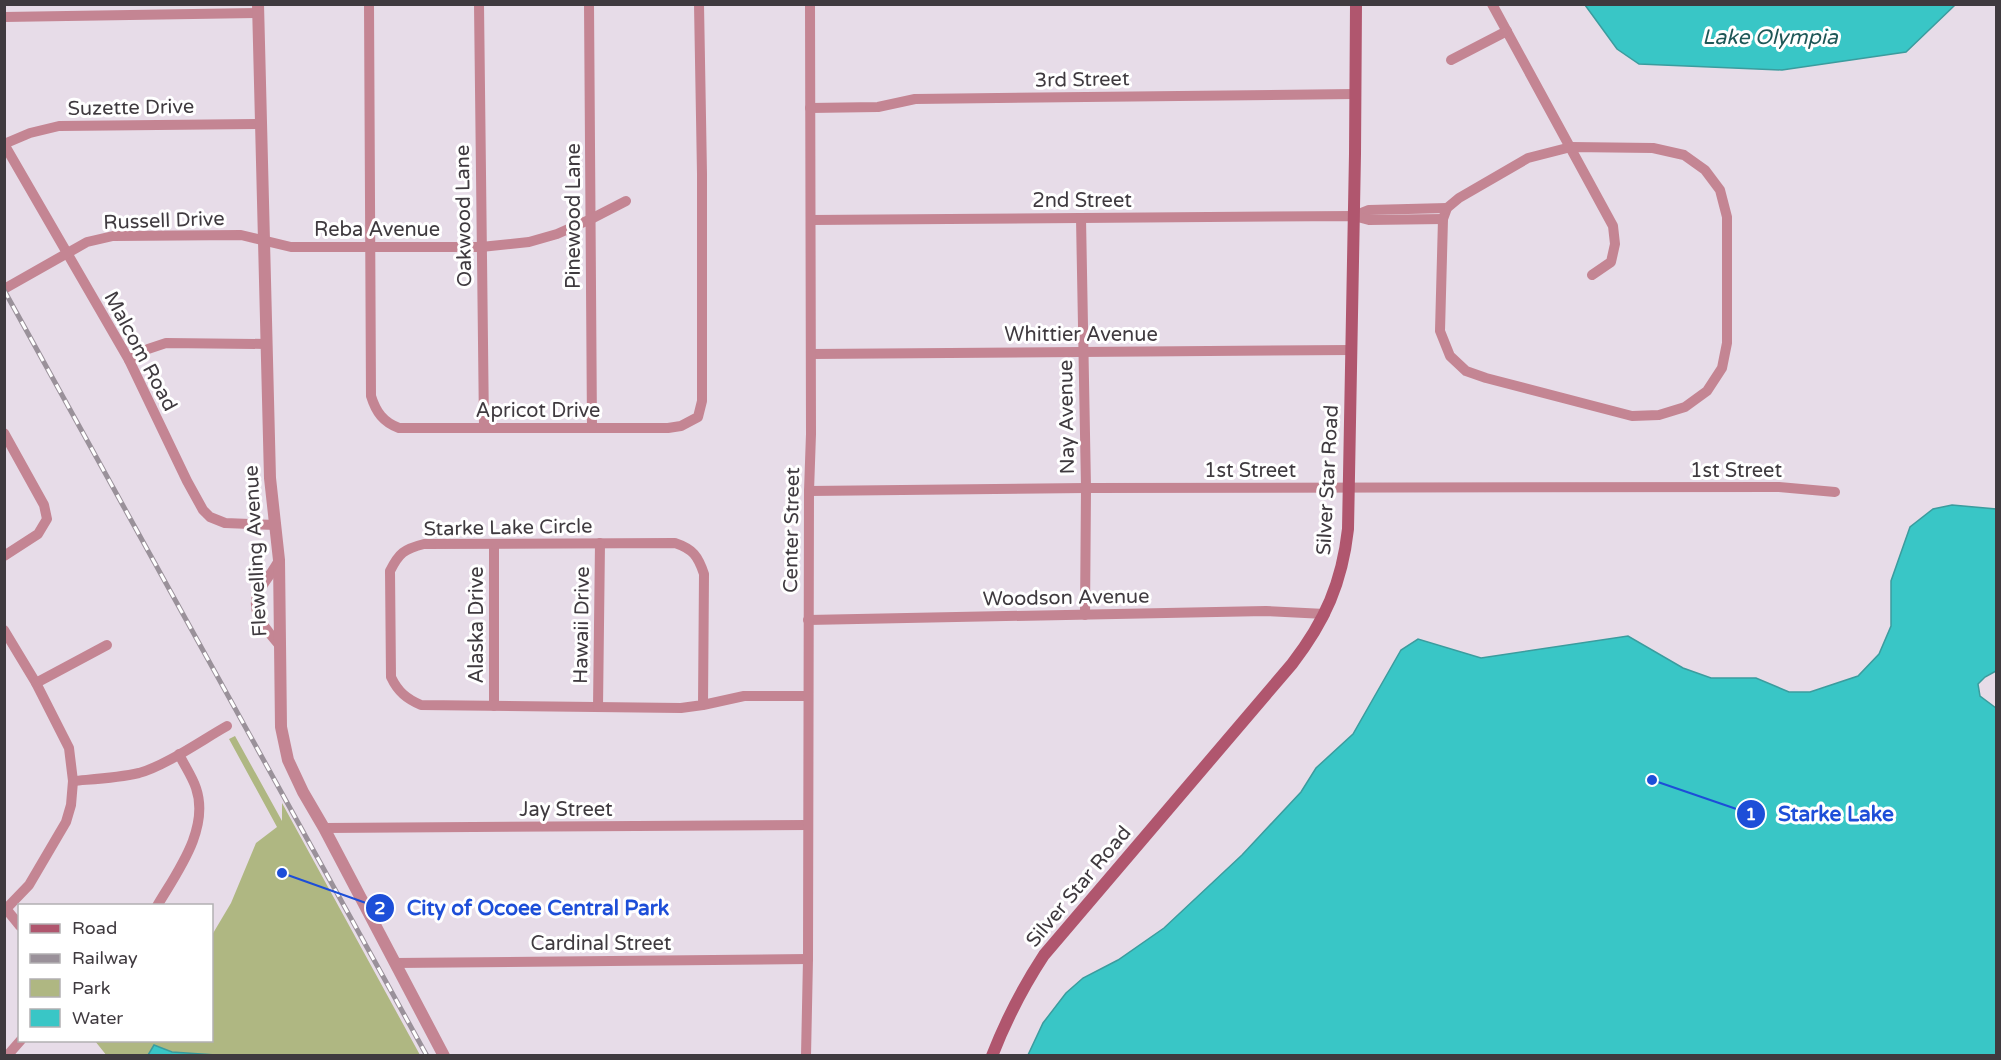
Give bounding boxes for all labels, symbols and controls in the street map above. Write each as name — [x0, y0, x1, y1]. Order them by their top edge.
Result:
water label: Lake Olympia — [1702, 25, 1839, 50]
street label: 3rd Street — [1034, 67, 1130, 93]
street label: Suzette Drive — [68, 95, 194, 121]
street label: Pinewood Lane — [562, 143, 586, 289]
street label: Oakwood Lane — [451, 145, 477, 287]
street label: 2nd Street — [1032, 189, 1132, 213]
street label: Russell Drive — [103, 207, 225, 235]
street label: Reba Avenue — [314, 218, 440, 242]
street label: Malcom Road — [99, 288, 182, 415]
street label: Whittier Avenue — [1004, 323, 1158, 347]
street label: Nay Avenue — [1054, 359, 1080, 475]
street label: Apricot Drive — [476, 399, 600, 423]
street label: Silver Star Road — [1312, 404, 1344, 556]
street label: 1st Street — [1204, 459, 1296, 483]
street label: 1st Street — [1690, 459, 1782, 483]
street label: Flewelling Avenue — [240, 465, 272, 637]
street label: Center Street — [779, 467, 805, 593]
street label: Starke Lake Circle — [423, 515, 593, 541]
street label: Alaska Drive — [465, 566, 489, 684]
street label: Hawaii Drive — [569, 566, 595, 684]
street label: Woodson Avenue — [982, 585, 1150, 611]
callout: Starke Lake — [1736, 794, 1906, 833]
street label: Jay Street — [519, 798, 613, 822]
text: Starke Lake — [1778, 802, 1894, 827]
text: 1 — [1745, 803, 1757, 825]
street label: Silver Star Road — [1021, 821, 1136, 952]
callout: City of Ocoee Central Park — [365, 888, 681, 927]
text: City of Ocoee Central Park — [407, 896, 670, 921]
text: 2 — [374, 897, 386, 919]
legend — [18, 904, 213, 1042]
text: Road — [72, 917, 117, 939]
street label: Cardinal Street — [531, 932, 672, 956]
text: Railway — [72, 947, 138, 969]
text: Park — [72, 977, 111, 999]
text: Water — [72, 1007, 123, 1029]

